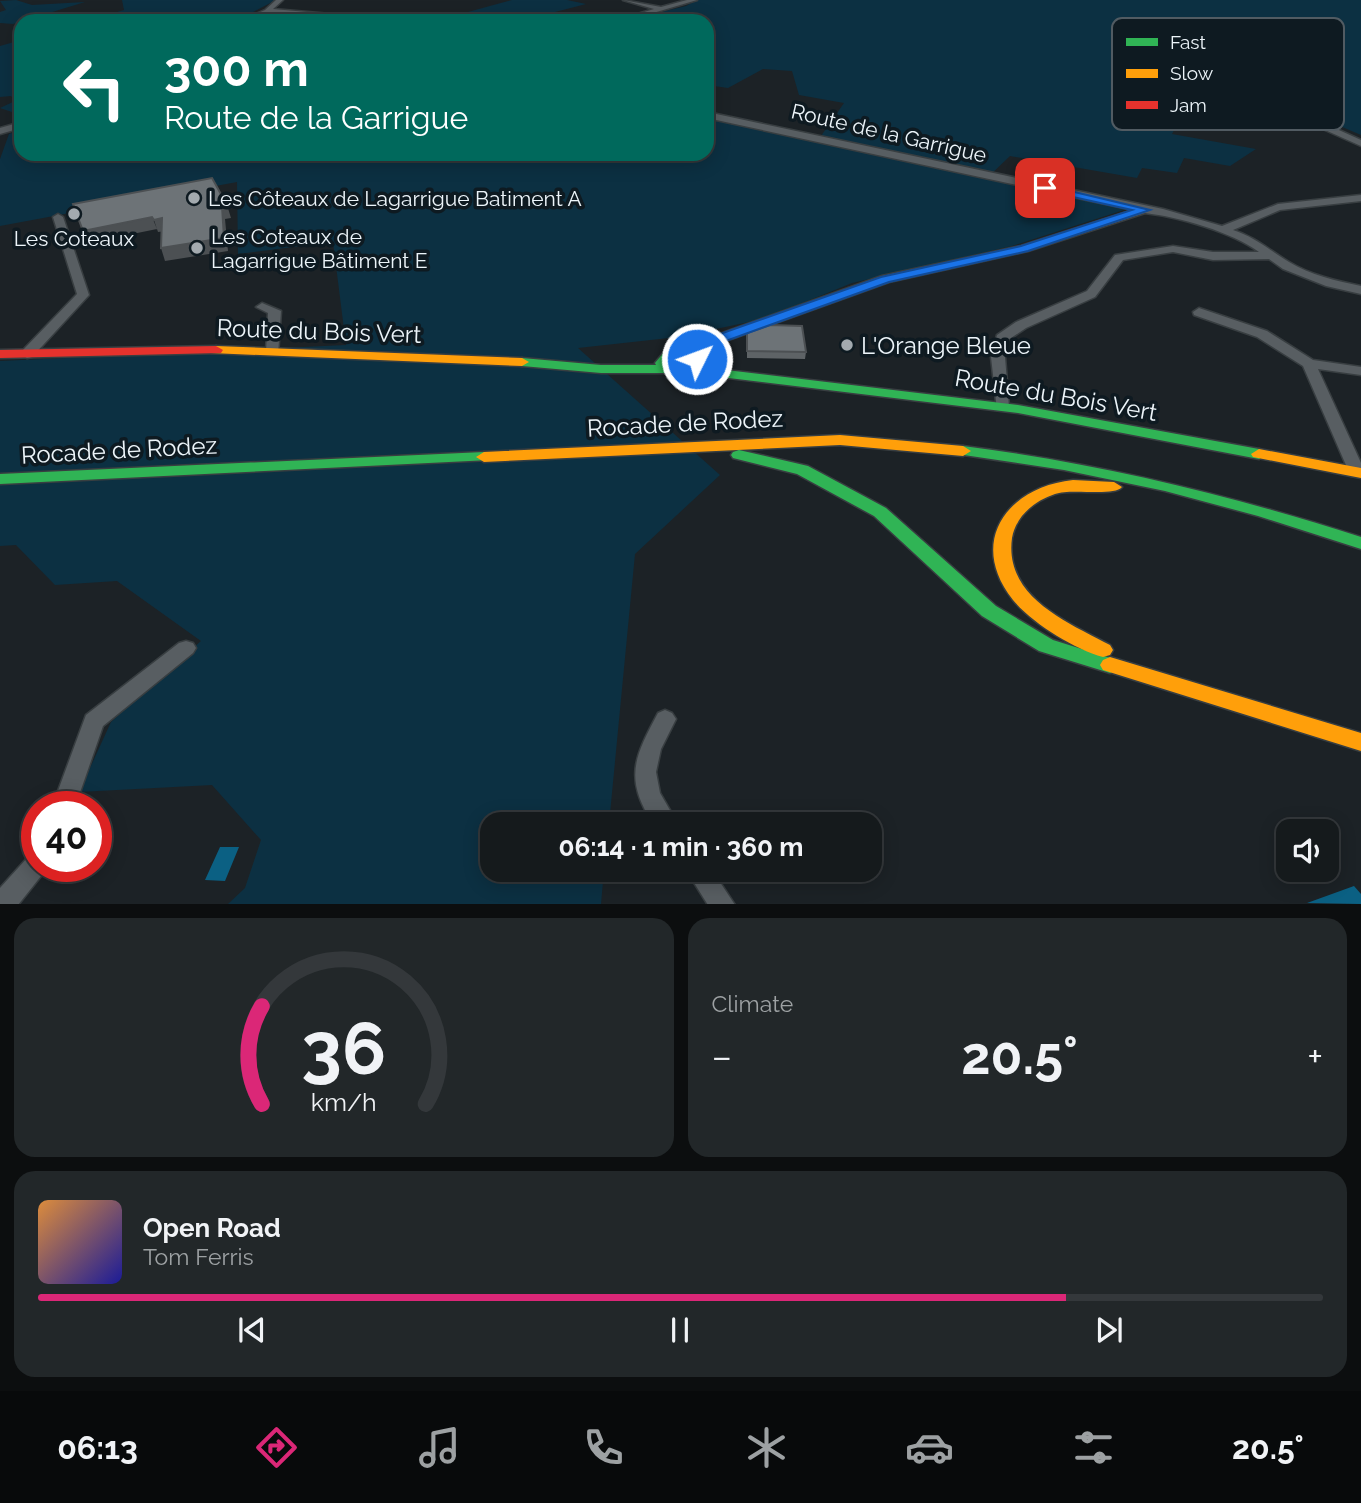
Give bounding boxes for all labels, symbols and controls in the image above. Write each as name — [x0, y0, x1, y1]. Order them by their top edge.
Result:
legend — [1112, 18, 1344, 130]
text: Fast — [1170, 31, 1206, 53]
text: 300 m — [164, 40, 309, 97]
icon: left — [49, 42, 140, 133]
text: Slow — [1170, 62, 1214, 84]
text: Jam — [1170, 94, 1207, 116]
street label: Route de la Garrigue — [789, 98, 989, 168]
text: Route de la Garrigue — [164, 99, 468, 136]
pin — [1015, 158, 1075, 218]
icon: arrive — [1026, 169, 1064, 207]
place label: Les Côteaux de Lagarrigue Batiment A — [208, 186, 582, 211]
marker: Les Côteaux de Lagarrigue Batiment A — [186, 190, 202, 206]
marker: Les Coteaux — [66, 206, 82, 222]
place label: Les Coteaux de Lagarrigue Bâtiment E — [211, 224, 427, 273]
place label: Les Coteaux — [14, 226, 135, 251]
marker: Les Coteaux de Lagarrigue Bâtiment E — [189, 240, 205, 256]
street label: Route du Bois Vert — [216, 313, 422, 349]
position arrow — [660, 322, 734, 396]
place label: L'Orange Bleue — [861, 331, 1031, 360]
marker: L'Orange Bleue — [839, 337, 855, 353]
street label: Route du Bois Vert — [953, 363, 1159, 427]
street label: Rocade de Rodez — [586, 403, 784, 443]
street label: Rocade de Rodez — [20, 430, 218, 470]
speed limit sign: 40 — [21, 791, 112, 882]
map controls — [1276, 819, 1339, 882]
button: sound — [1276, 819, 1339, 882]
text: 06:14 · 1 min · 360 m — [559, 832, 803, 862]
text: Climate — [712, 990, 793, 1017]
text: 36 — [301, 1006, 386, 1091]
text: 20.5° — [961, 1025, 1078, 1086]
text: − — [712, 1034, 732, 1079]
text: + — [1307, 1034, 1323, 1079]
text: km/h — [311, 1086, 377, 1116]
text: Open Road — [143, 1213, 281, 1243]
text: Tom Ferris — [143, 1243, 254, 1270]
icon: previous — [233, 1311, 271, 1349]
icon: pause — [661, 1311, 699, 1349]
icon: next — [1090, 1311, 1128, 1349]
icon: directions — [252, 1423, 301, 1472]
icon: music — [415, 1423, 464, 1472]
icon: phone — [579, 1423, 628, 1472]
icon: climate — [742, 1423, 791, 1472]
icon: car — [905, 1423, 954, 1472]
icon: filters — [1069, 1423, 1118, 1472]
text: 06:13 — [57, 1429, 138, 1466]
text: 20.5° — [1232, 1429, 1304, 1466]

